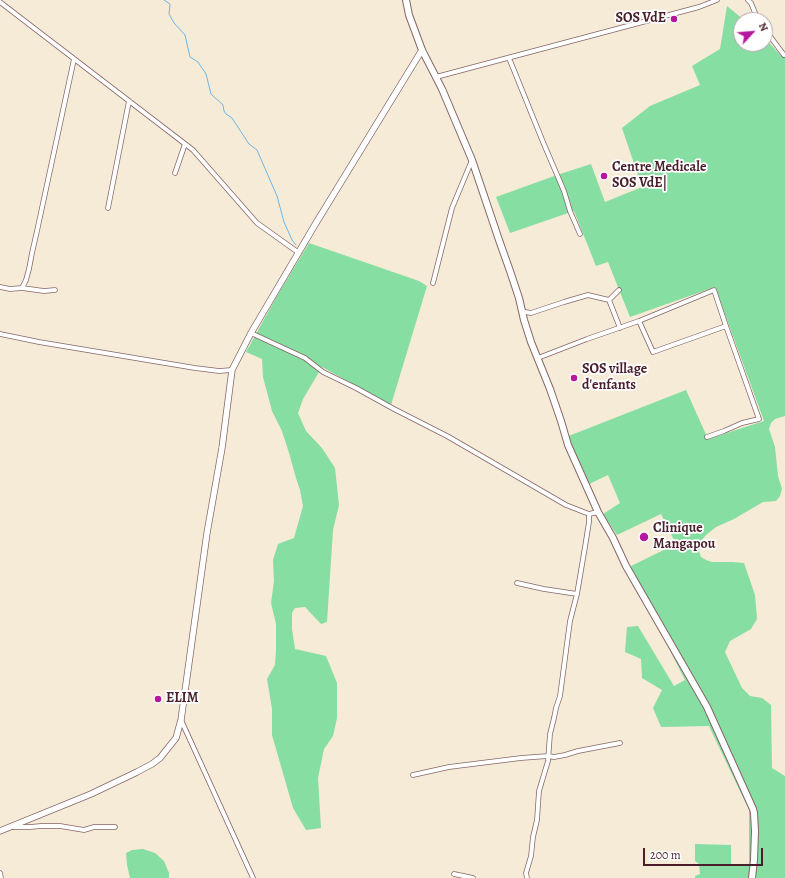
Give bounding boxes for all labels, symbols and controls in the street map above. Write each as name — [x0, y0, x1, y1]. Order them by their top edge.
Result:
place label: SOS VdE — [615, 11, 666, 27]
north arrow — [733, 12, 773, 52]
marker: SOS VdE — [669, 14, 679, 24]
text: N — [755, 20, 772, 34]
place label: Centre Medicale SOS VdE| — [612, 160, 706, 192]
marker: Centre Medicale SOS VdE| — [599, 171, 609, 181]
place label: SOS village d'enfants — [582, 362, 647, 394]
marker: SOS village d'enfants — [569, 373, 579, 383]
place label: Clinique Mangapou — [653, 521, 715, 554]
marker: Clinique Mangapou — [638, 531, 650, 543]
place label: ELIM — [166, 691, 198, 707]
marker: ELIM — [153, 694, 163, 704]
scale bar — [645, 840, 765, 866]
text: 200 m — [650, 847, 681, 863]

